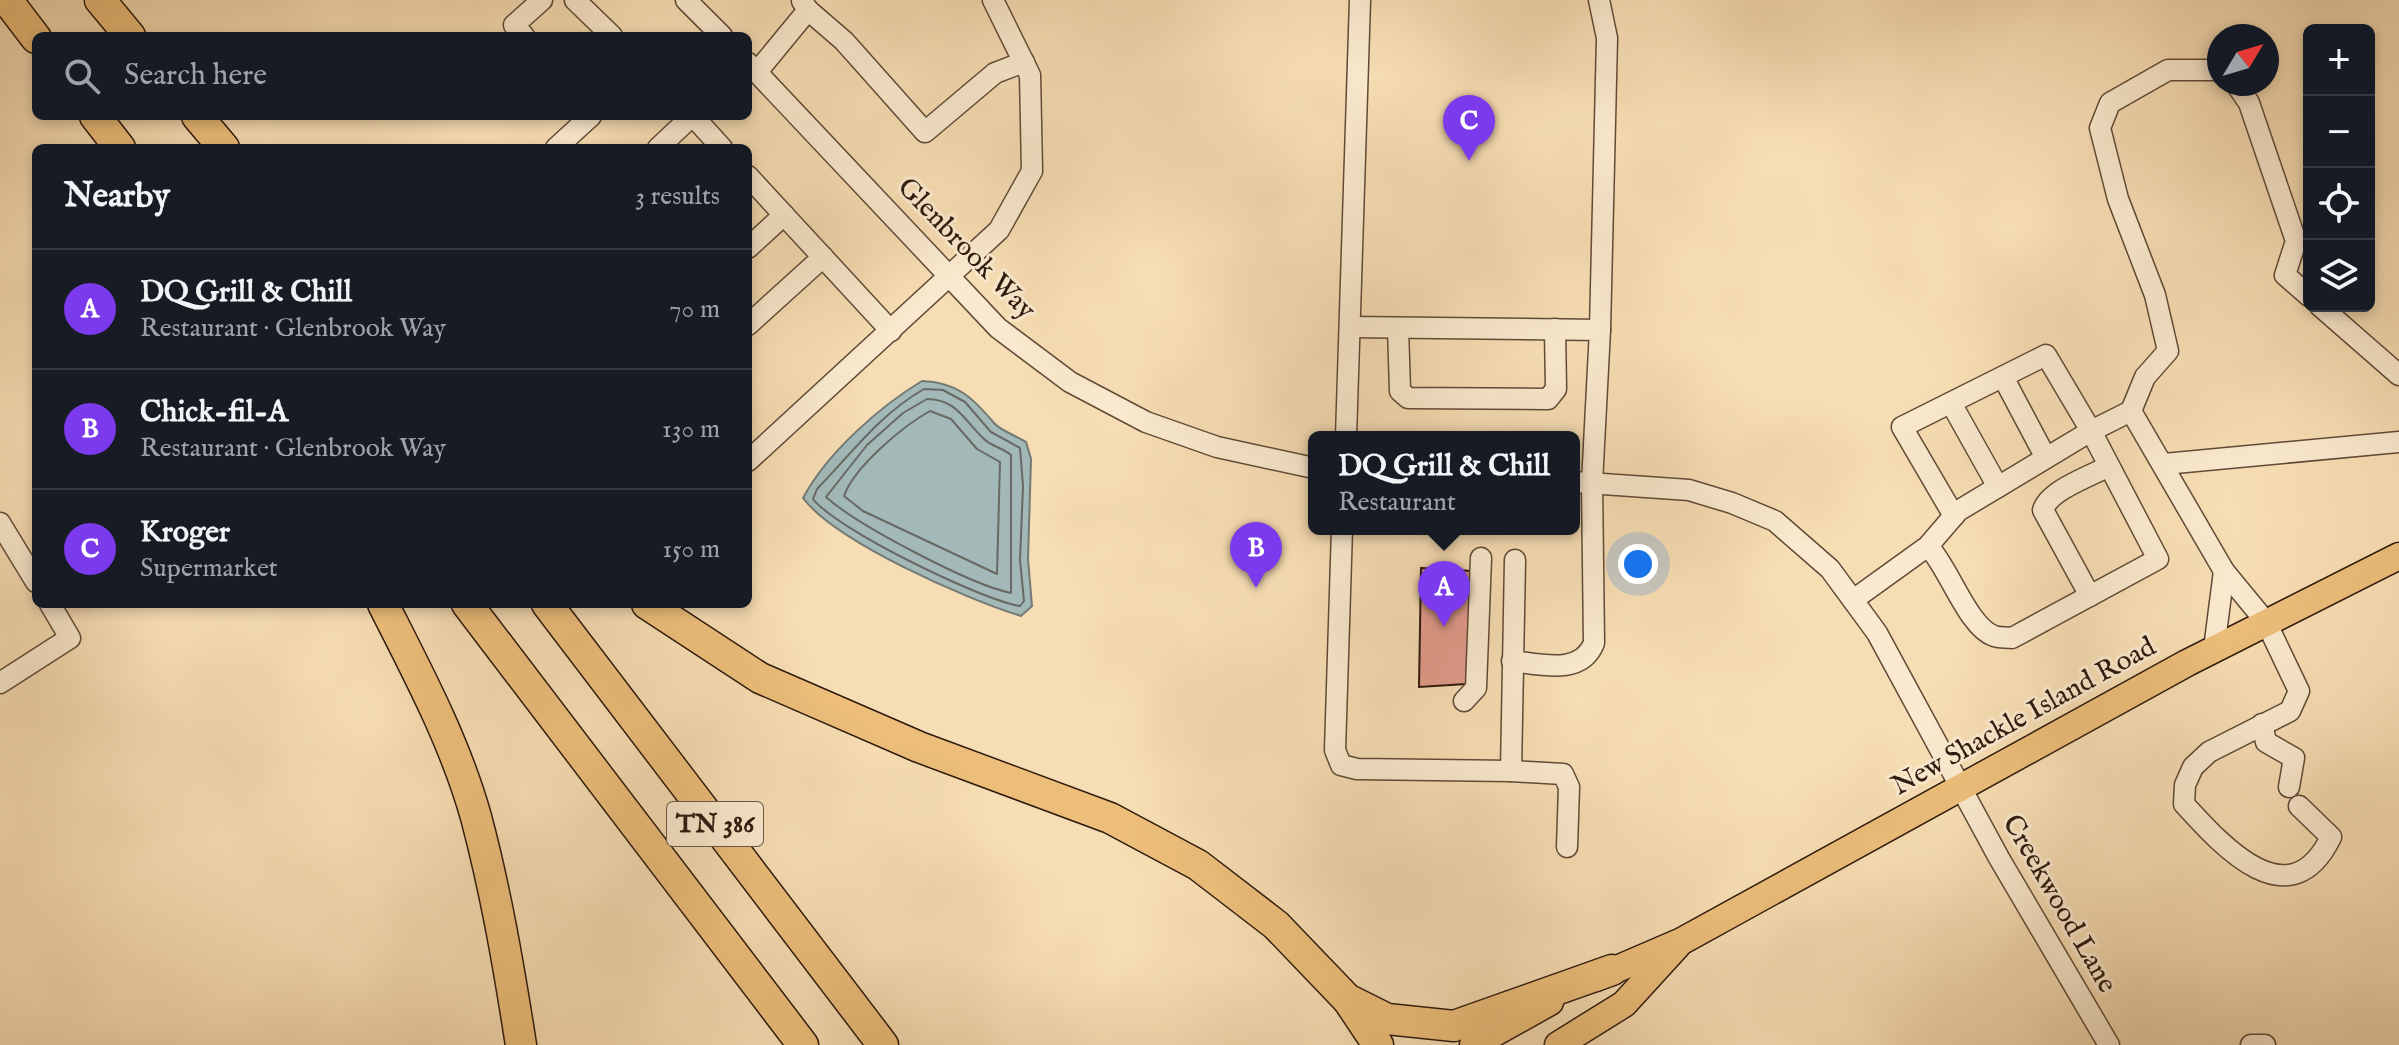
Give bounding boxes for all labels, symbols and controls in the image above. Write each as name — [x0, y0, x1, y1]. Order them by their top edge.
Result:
north arrow — [2207, 24, 2279, 96]
map controls — [2303, 24, 2375, 312]
button: + — [2303, 24, 2375, 96]
search box — [32, 32, 752, 120]
icon: search — [60, 54, 104, 98]
text: Search here — [124, 57, 267, 95]
pin: C — [1443, 95, 1495, 161]
button: − — [2303, 96, 2375, 168]
button: locate — [2303, 168, 2375, 240]
street label: Glenbrook Way — [889, 171, 1043, 328]
text: Nearby — [64, 175, 170, 218]
text: 3 results — [635, 180, 720, 213]
button: layers — [2303, 240, 2375, 312]
text: DQ Grill & Chill — [140, 274, 352, 312]
text: A — [81, 293, 99, 326]
text: 70 m — [669, 293, 720, 326]
text: Restaurant · Glenbrook Way — [140, 312, 446, 345]
text: Chick-fil-A — [140, 394, 288, 432]
text: B — [81, 413, 99, 446]
text: 130 m — [662, 413, 720, 446]
popup — [1308, 431, 1580, 535]
text: Restaurant · Glenbrook Way — [140, 432, 446, 465]
text: DQ Grill & Chill — [1338, 448, 1550, 486]
text: Restaurant — [1338, 486, 1456, 519]
text: Kroger — [140, 514, 230, 552]
pin: B — [1230, 522, 1282, 588]
text: C — [81, 533, 99, 566]
text: 150 m — [662, 533, 720, 566]
your location — [1618, 544, 1658, 584]
text: Supermarket — [140, 552, 278, 585]
pin: A — [1418, 561, 1470, 627]
street label: New Shackle Island Road — [1886, 630, 2162, 804]
road number: TN 386 — [667, 802, 763, 846]
street label: Creekwood Lane — [1994, 809, 2124, 999]

